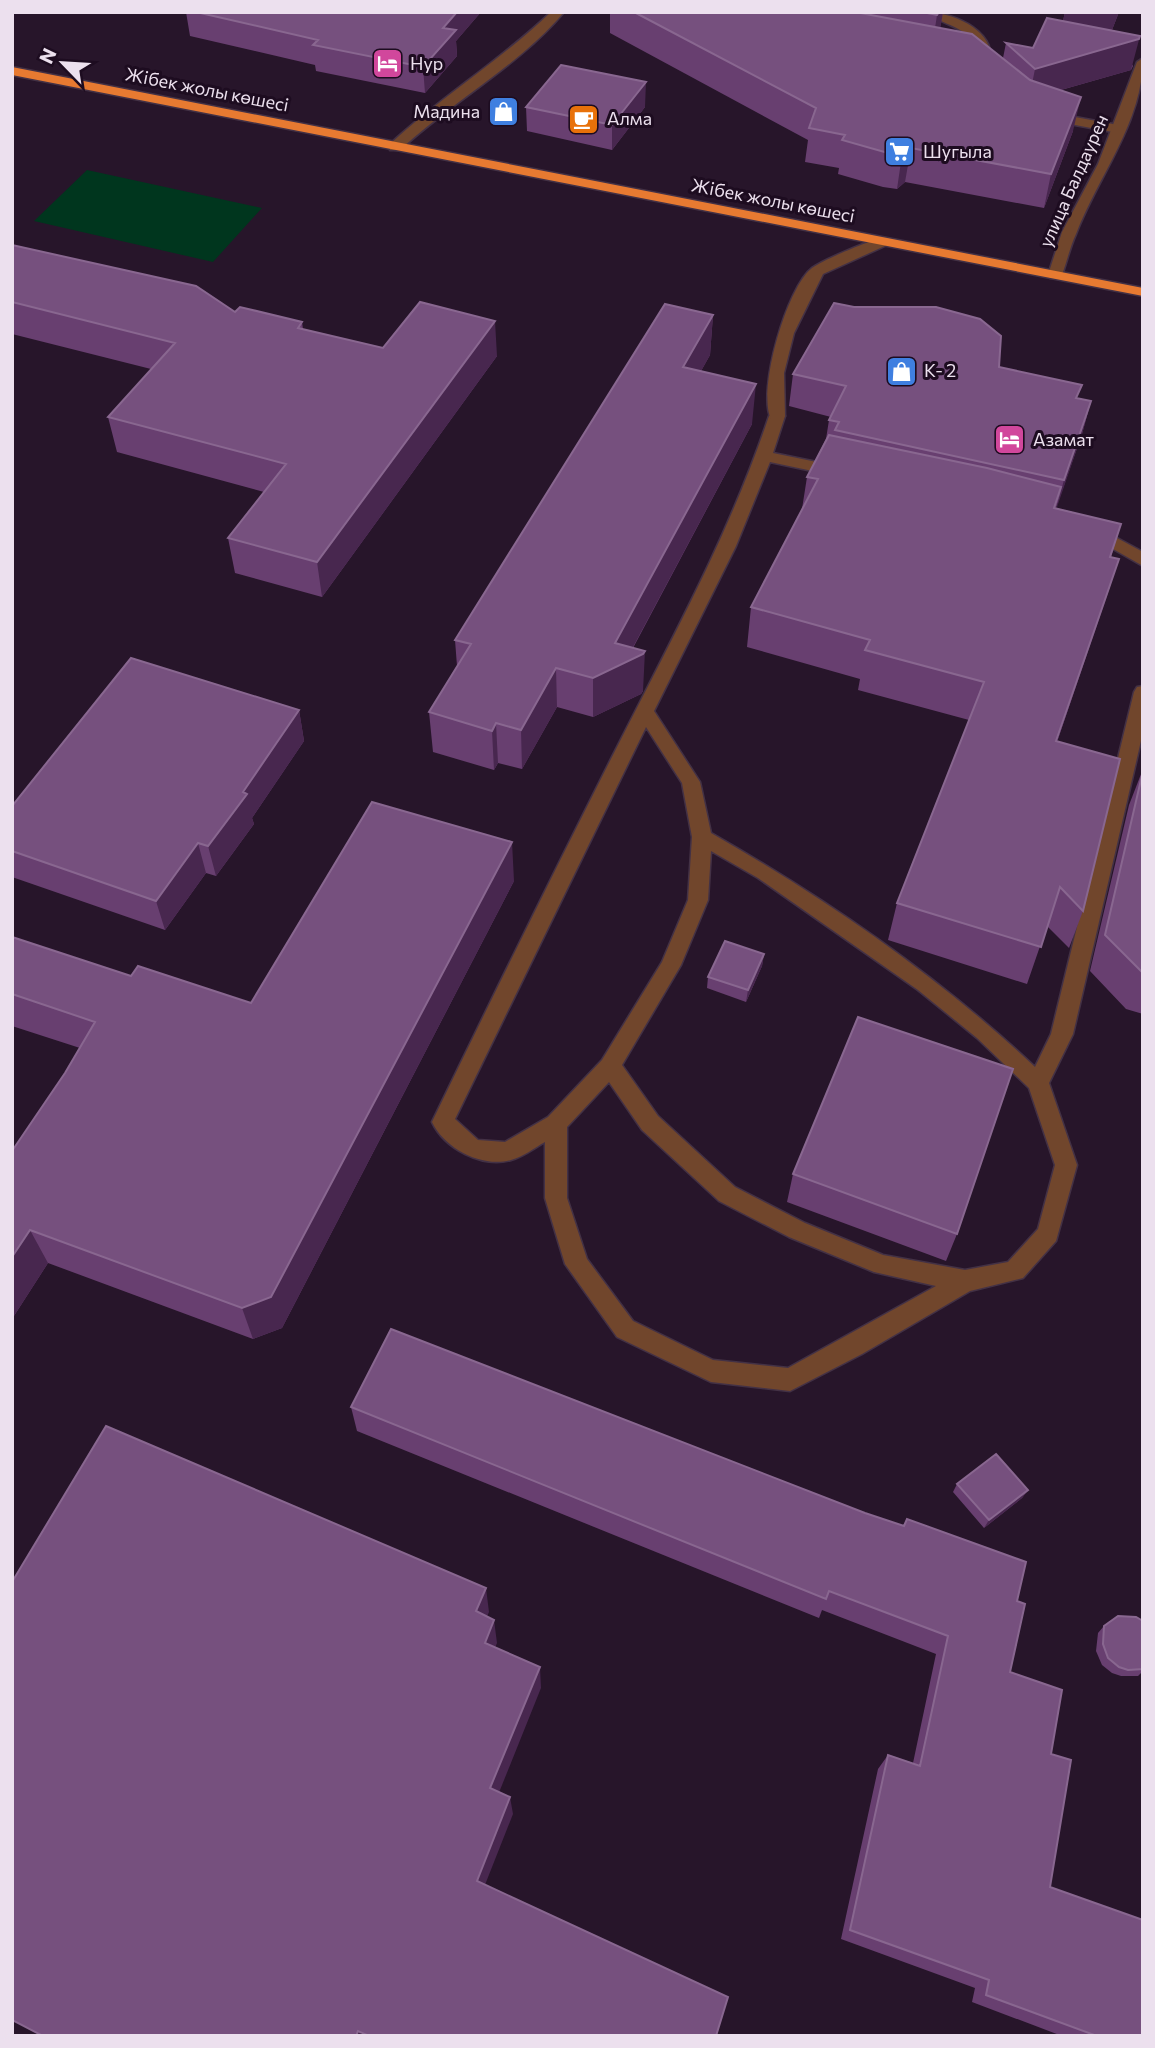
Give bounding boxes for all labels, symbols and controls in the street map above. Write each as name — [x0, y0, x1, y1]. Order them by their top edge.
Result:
north arrow — [28, 28, 98, 98]
text: N — [34, 44, 61, 67]
hotel icon: Нур — [370, 47, 404, 81]
place label: Нур — [410, 52, 443, 74]
street label: Жібек жолы көшесі — [124, 62, 291, 116]
shop icon: Мадина — [486, 95, 520, 129]
place label: Мадина — [413, 100, 480, 122]
cafe icon: Алма — [567, 102, 601, 136]
place label: Алма — [607, 107, 652, 129]
street label: улица Балдаурен — [1034, 111, 1112, 250]
supermarket icon: Шугыла — [883, 135, 917, 169]
place label: Шугыла — [923, 140, 992, 162]
street label: Жібек жолы көшесі — [690, 173, 857, 227]
shop icon: К- 2 — [884, 354, 918, 388]
place label: К- 2 — [924, 359, 956, 381]
hotel icon: Азамат — [993, 423, 1027, 457]
place label: Азамат — [1033, 428, 1095, 450]

